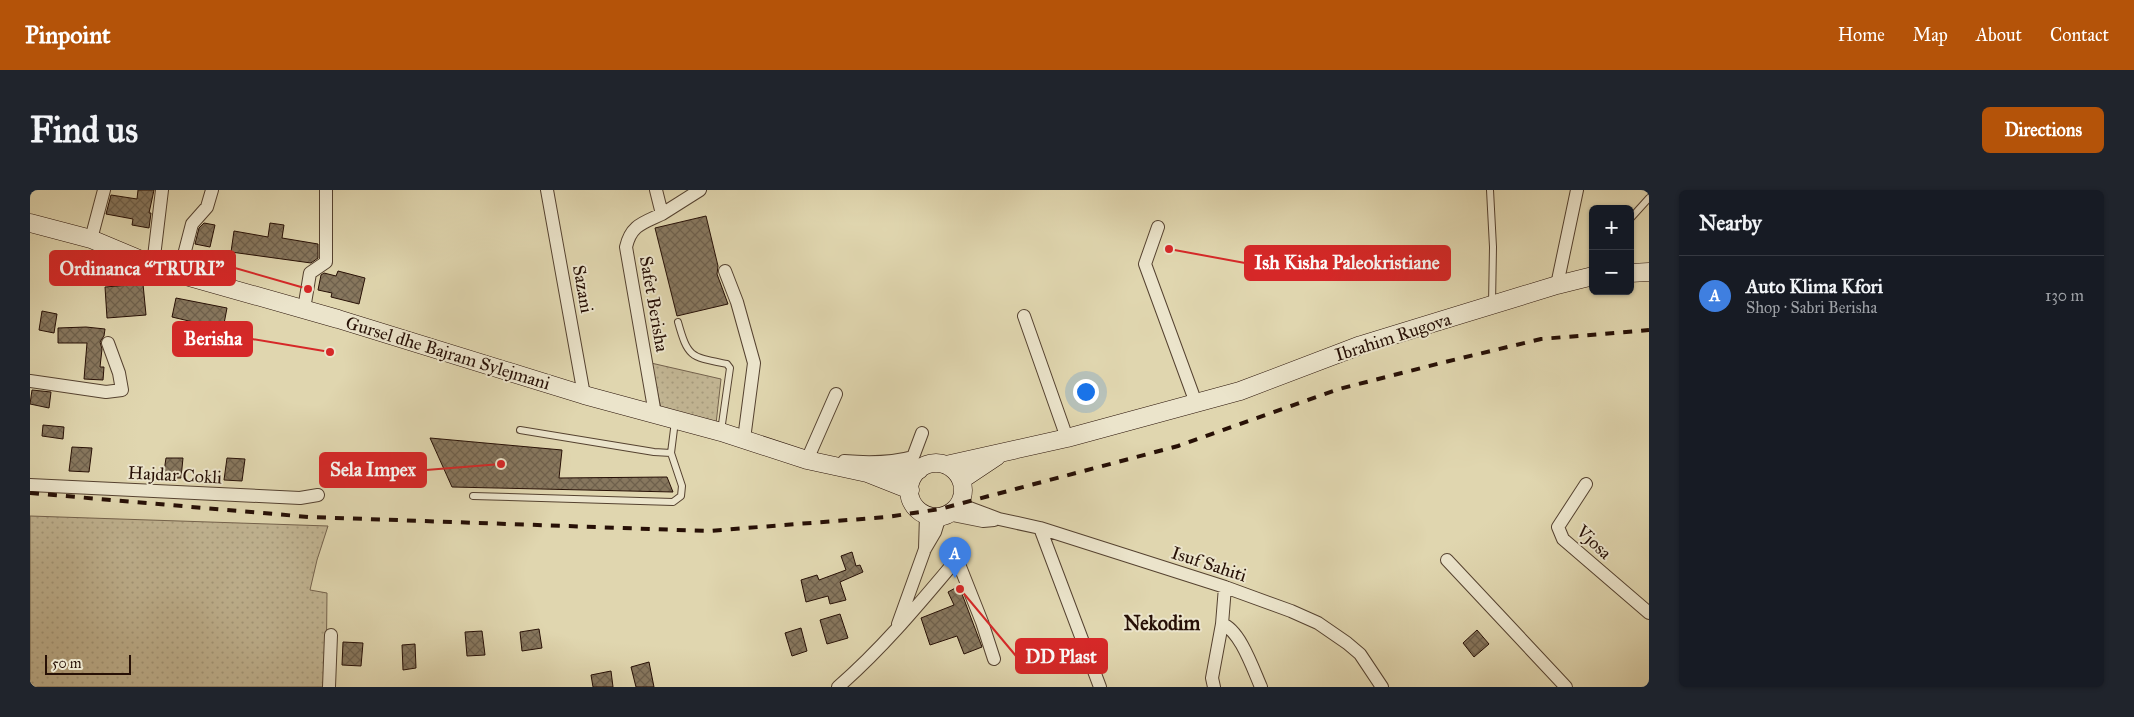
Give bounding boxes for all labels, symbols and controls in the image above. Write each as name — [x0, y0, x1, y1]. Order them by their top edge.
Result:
text: Pinpoint — [25, 20, 111, 50]
text: Home — [1838, 24, 1885, 46]
text: Map — [1913, 24, 1948, 46]
text: About — [1976, 24, 2022, 46]
text: Contact — [2050, 24, 2109, 46]
button: Directions — [1982, 107, 2104, 153]
text: Find us — [30, 109, 138, 152]
map controls — [1589, 205, 1634, 295]
button: + — [1589, 205, 1634, 250]
text: Nearby — [1699, 210, 1762, 236]
callout: Ish Kisha Paleokristiane — [1245, 246, 1450, 280]
button: − — [1589, 250, 1634, 295]
callout: Ordinanca “TRURI” — [50, 251, 235, 285]
text: Ish Kisha Paleokristiane — [1254, 251, 1440, 274]
street label: Safet Berisha — [635, 254, 673, 354]
text: Ordinanca “TRURI” — [60, 257, 225, 280]
street label: Sazani — [568, 263, 598, 315]
text: Auto Klima Kfori — [1746, 275, 1883, 298]
text: A — [1710, 286, 1720, 305]
text: 130 m — [2045, 286, 2084, 305]
text: Shop · Sabri Berisha — [1746, 298, 1877, 317]
street label: Ibrahim Rugova — [1332, 308, 1454, 367]
street label: Gursel dhe Bajram Sylejmani — [343, 311, 553, 395]
callout: Berisha — [173, 322, 252, 356]
text: Berisha — [184, 327, 243, 350]
your location — [1073, 379, 1099, 405]
callout: Sela Impex — [320, 453, 426, 487]
text: Sela Impex — [330, 458, 417, 482]
street label: Hajdar Cokli — [127, 462, 223, 488]
street label: Vjosa — [1571, 520, 1617, 564]
pin: A — [939, 537, 971, 578]
street label: Isuf Sahiti — [1169, 542, 1249, 586]
district label: Nekodim — [1124, 611, 1200, 635]
callout: DD Plast — [1016, 639, 1107, 673]
text: DD Plast — [1025, 645, 1097, 668]
scale bar — [45, 652, 131, 675]
text: 50 m — [52, 655, 81, 672]

